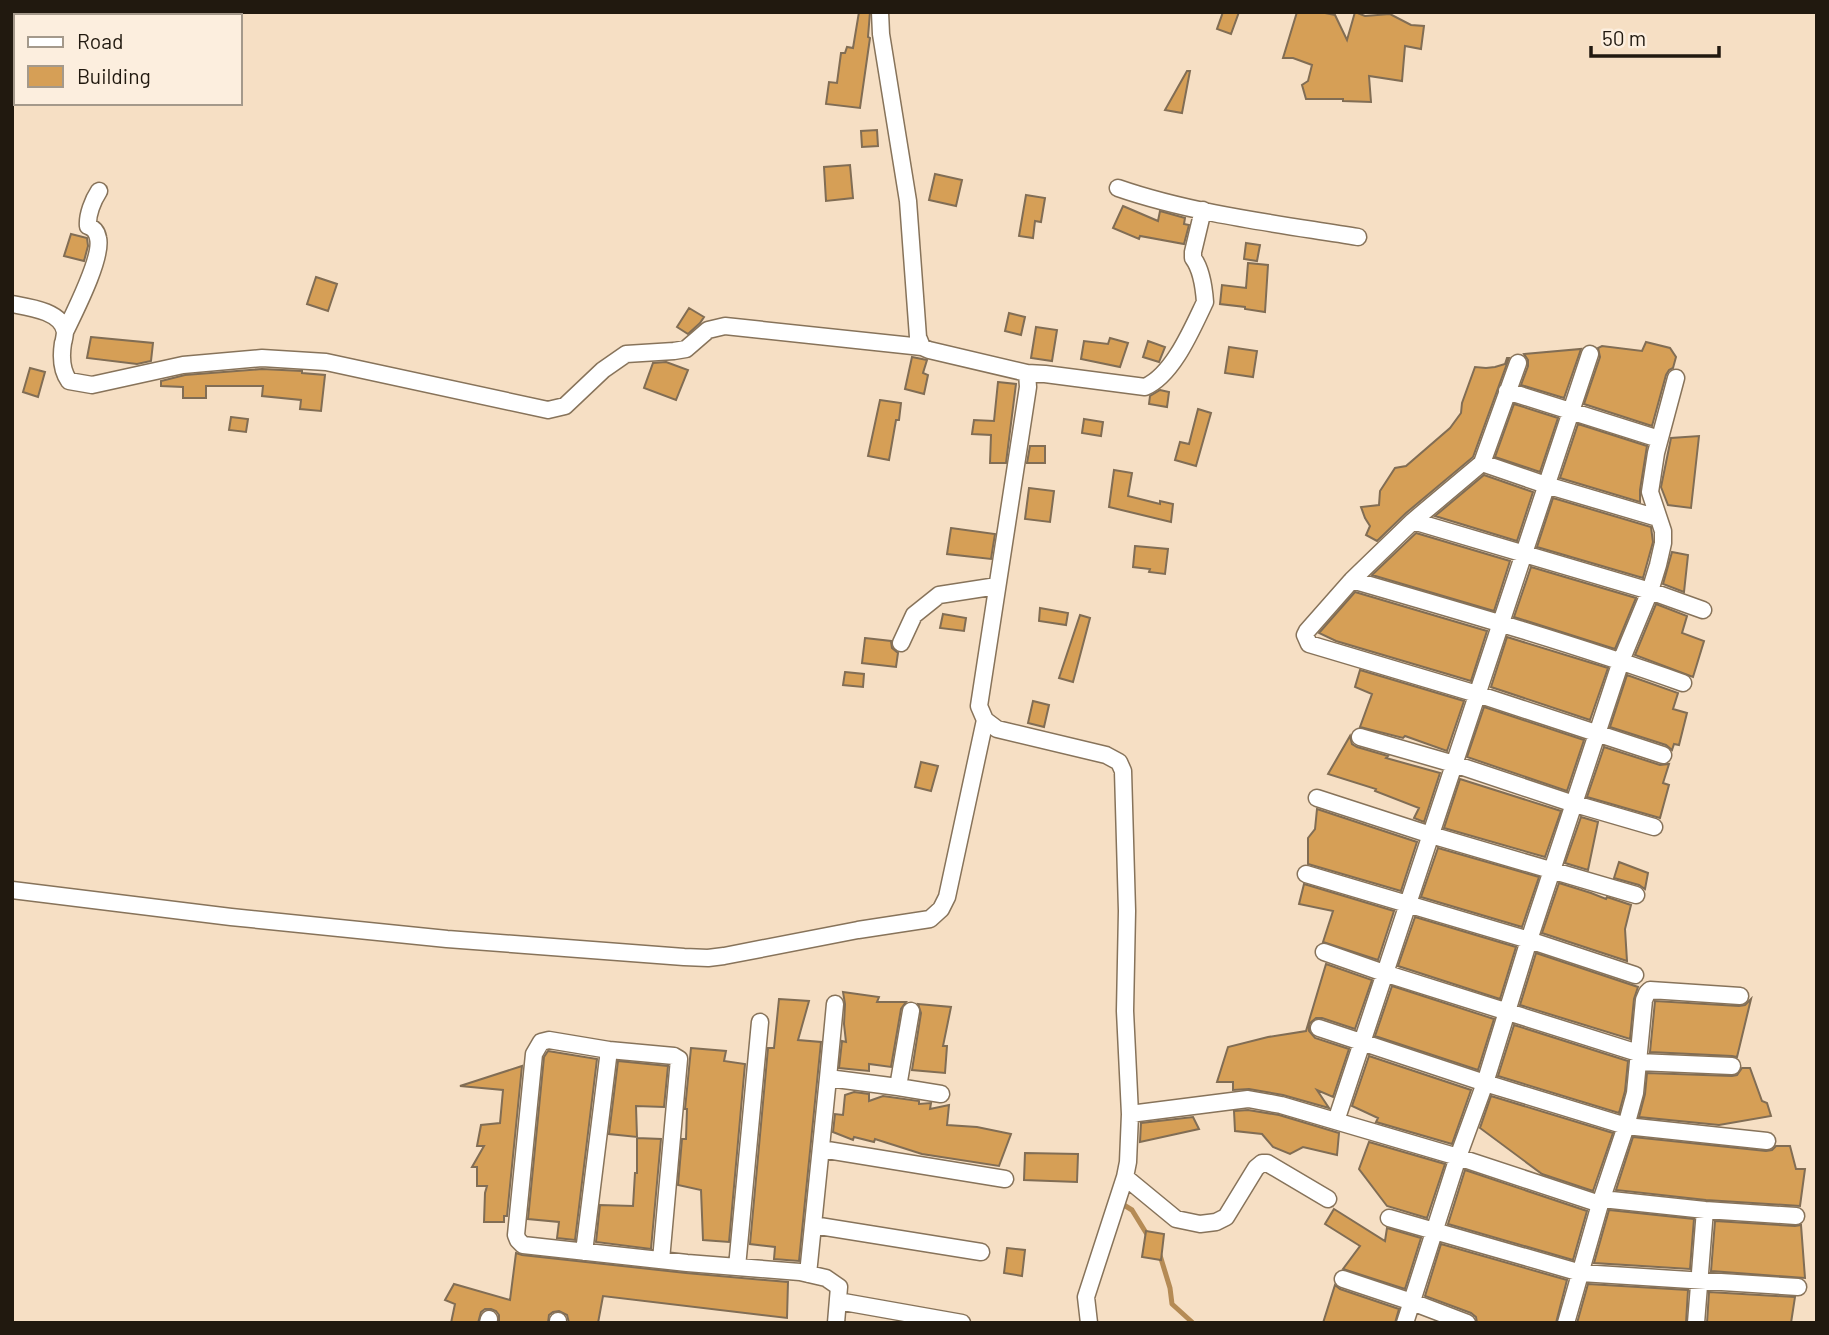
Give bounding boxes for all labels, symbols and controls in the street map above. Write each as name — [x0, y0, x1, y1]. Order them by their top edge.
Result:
legend — [14, 14, 242, 105]
scale bar — [1591, 14, 1719, 58]
text: 50 m — [1602, 25, 1646, 50]
text: Road — [77, 28, 123, 53]
text: Building — [77, 63, 151, 88]

